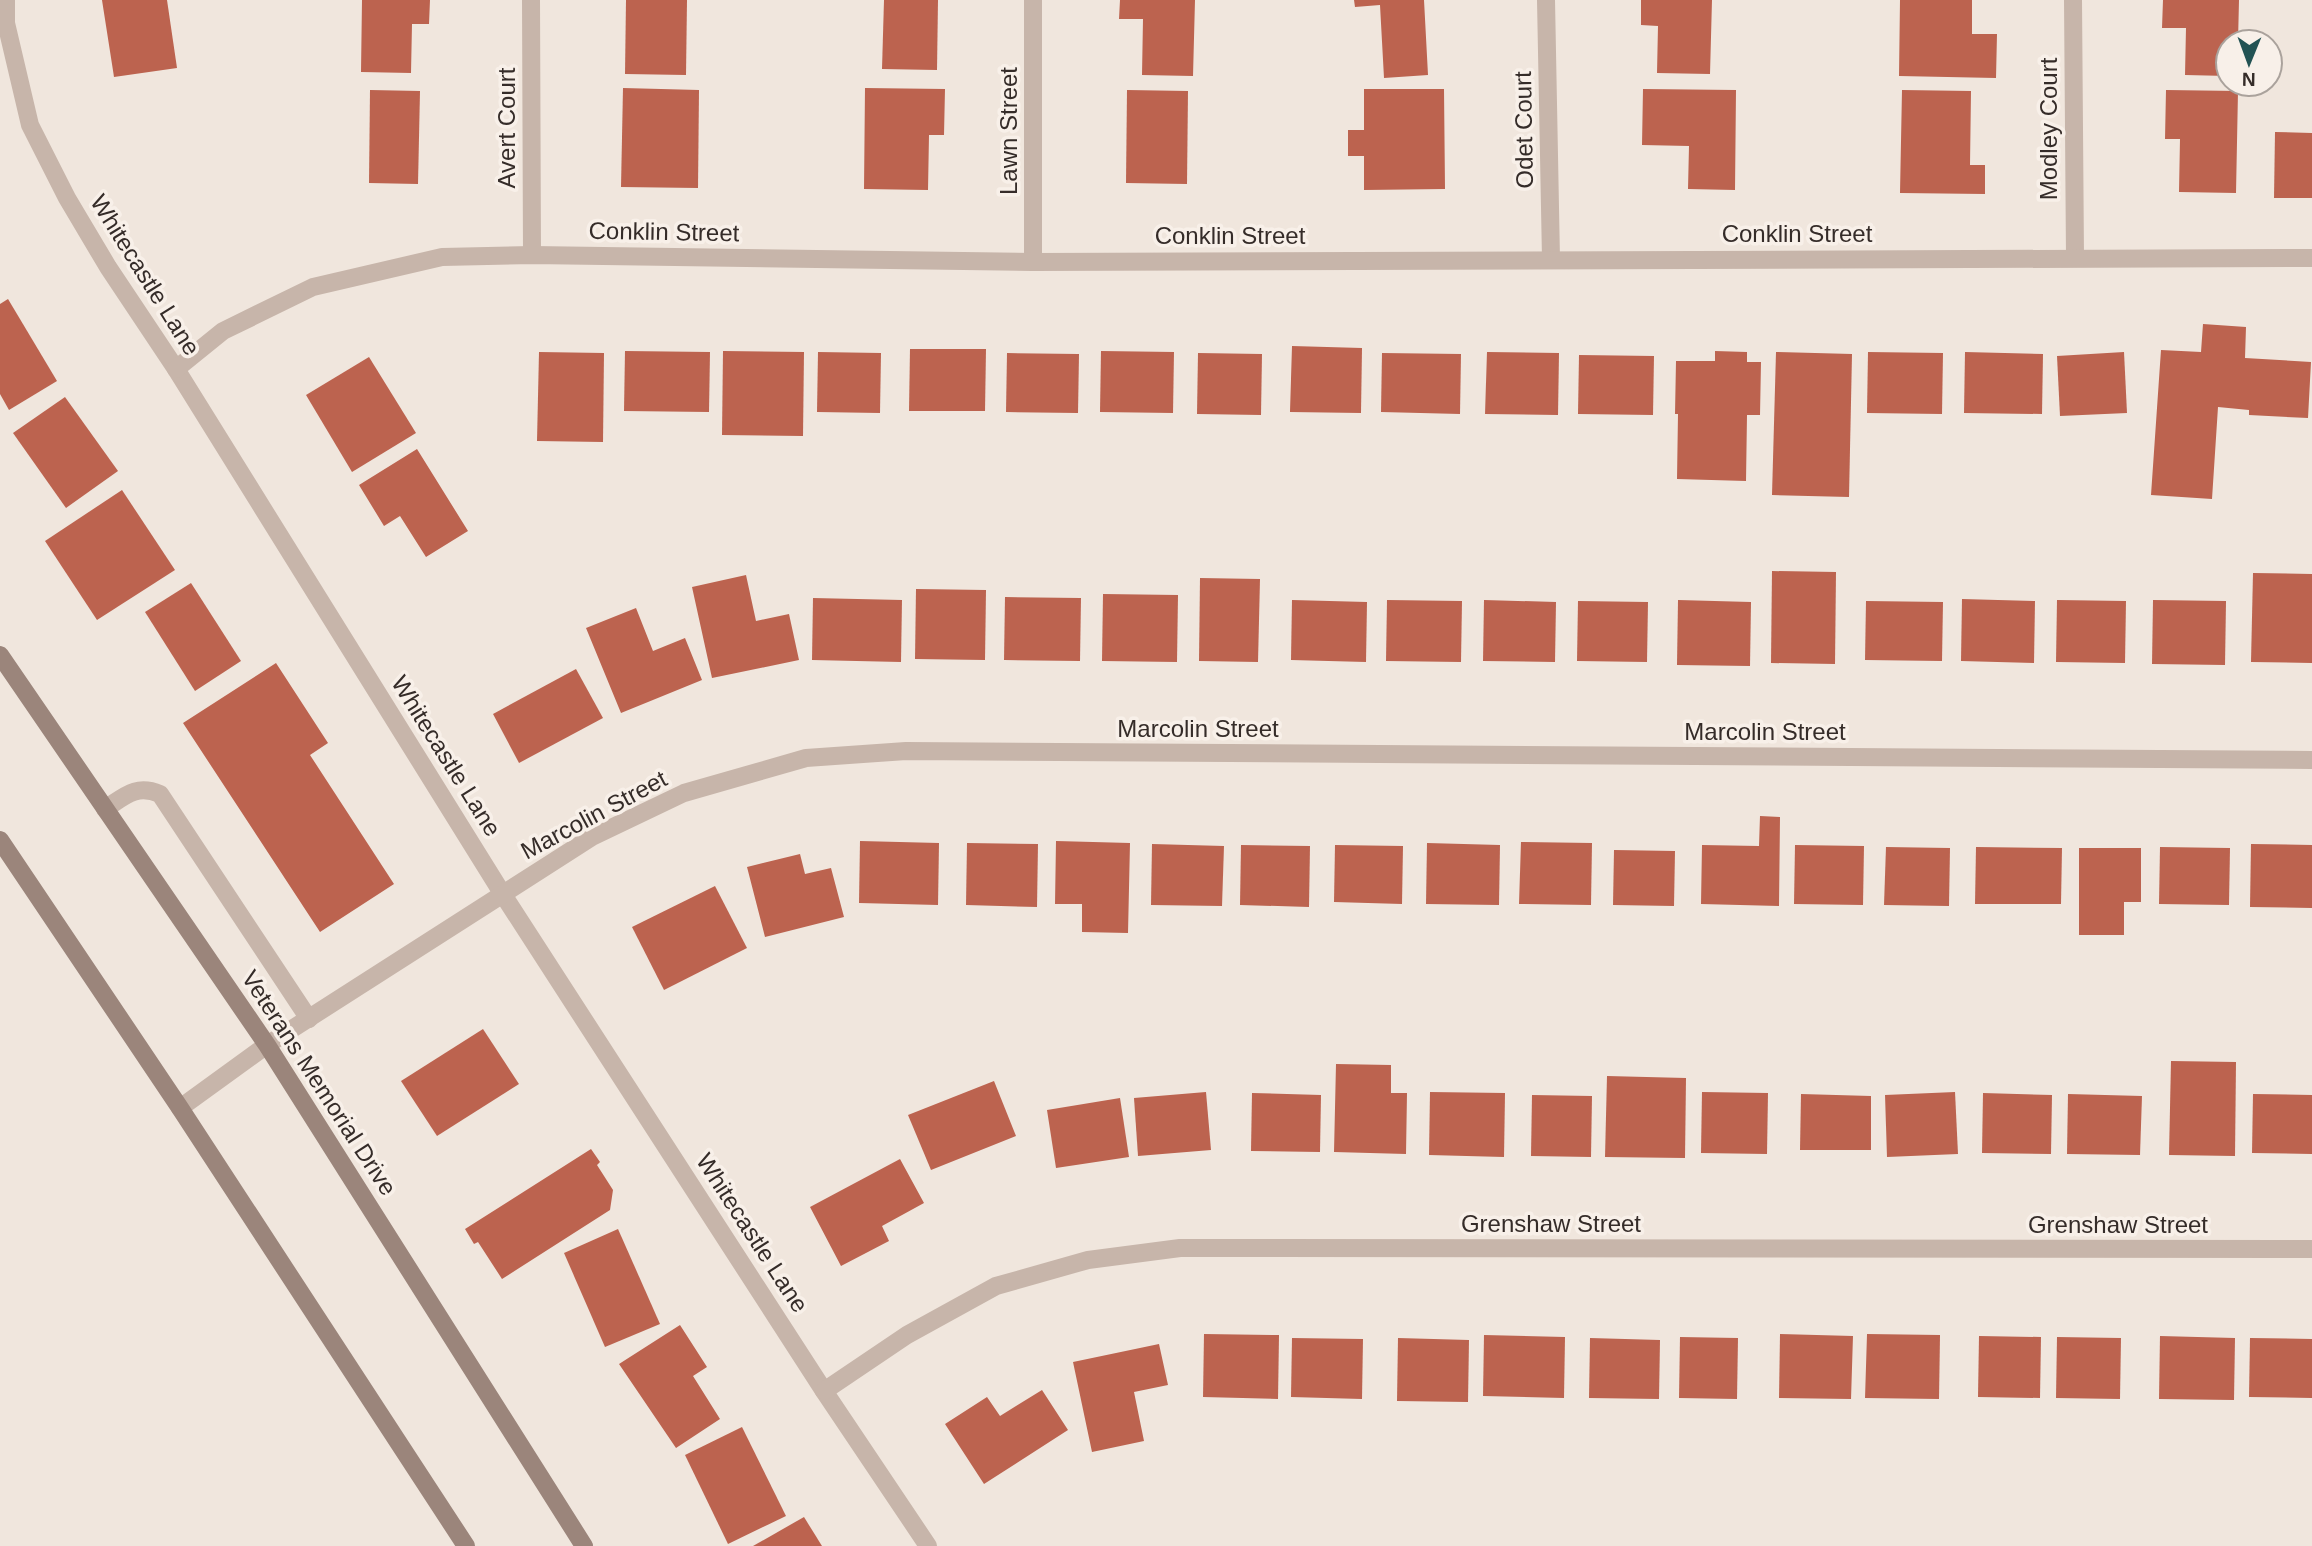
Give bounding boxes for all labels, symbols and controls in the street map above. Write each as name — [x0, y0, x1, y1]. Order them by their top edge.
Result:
north arrow — [2214, 28, 2284, 98]
street label: Modley Court — [2035, 57, 2062, 200]
street label: Avert Court — [493, 67, 520, 188]
street label: Lawn Street — [995, 67, 1022, 195]
text: N — [2242, 69, 2256, 90]
street label: Odet Court — [1509, 71, 1538, 189]
street label: Whitecastle Lane — [85, 190, 206, 360]
street label: Conklin Street — [588, 217, 740, 246]
street label: Conklin Street — [1722, 220, 1873, 247]
street label: Conklin Street — [1155, 222, 1306, 249]
street label: Whitecastle Lane — [386, 671, 507, 841]
street label: Marcolin Street — [1117, 715, 1279, 742]
street label: Marcolin Street — [1684, 718, 1846, 745]
street label: Marcolin Street — [516, 765, 672, 864]
street label: Veterans Memorial Drive — [237, 965, 402, 1200]
street label: Whitecastle Lane — [691, 1148, 814, 1317]
street label: Grenshaw Street — [1461, 1210, 1641, 1237]
street label: Grenshaw Street — [2028, 1211, 2208, 1238]

